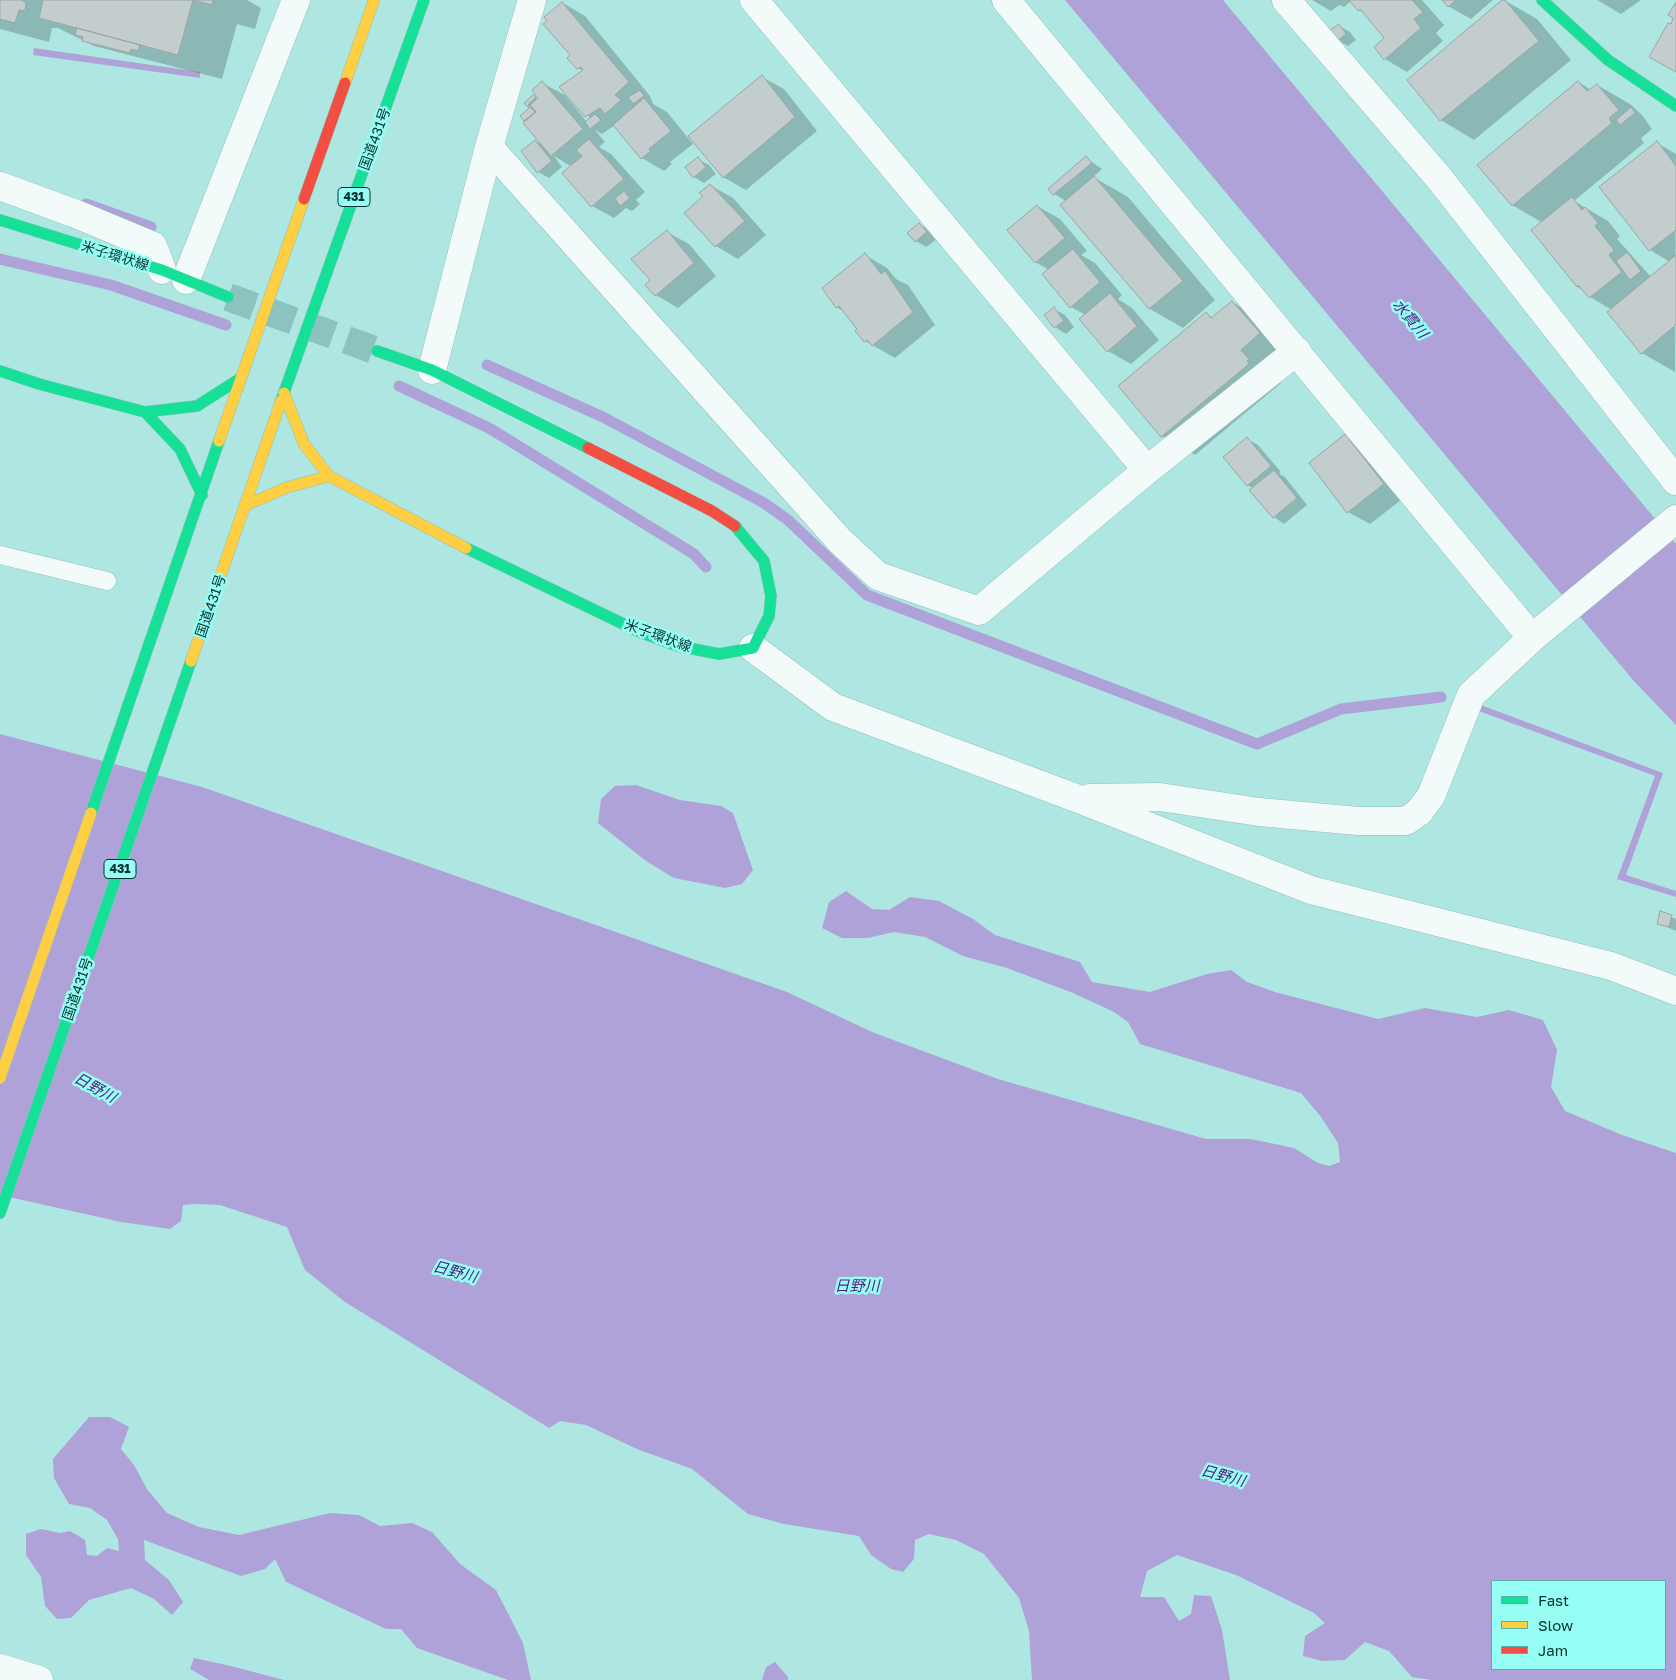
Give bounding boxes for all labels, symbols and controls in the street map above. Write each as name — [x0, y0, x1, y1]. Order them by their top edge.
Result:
street label: 国道431号 — [356, 105, 394, 173]
road number: 431 — [338, 188, 370, 206]
street label: 米子環状線 — [79, 238, 151, 274]
water label: 水貫川 — [1389, 296, 1431, 342]
street label: 国道431号 — [192, 572, 230, 640]
street label: 米子環状線 — [622, 616, 694, 656]
road number: 431 — [104, 860, 136, 879]
street label: 国道431号 — [59, 955, 97, 1023]
water label: 日野川 — [71, 1069, 119, 1107]
water label: 日野川 — [431, 1257, 479, 1287]
water label: 日野川 — [835, 1277, 879, 1295]
water label: 日野川 — [1199, 1461, 1247, 1491]
legend — [1491, 1580, 1666, 1670]
text: Fast — [1538, 1591, 1569, 1609]
text: Slow — [1538, 1616, 1573, 1634]
text: Jam — [1538, 1641, 1568, 1659]

